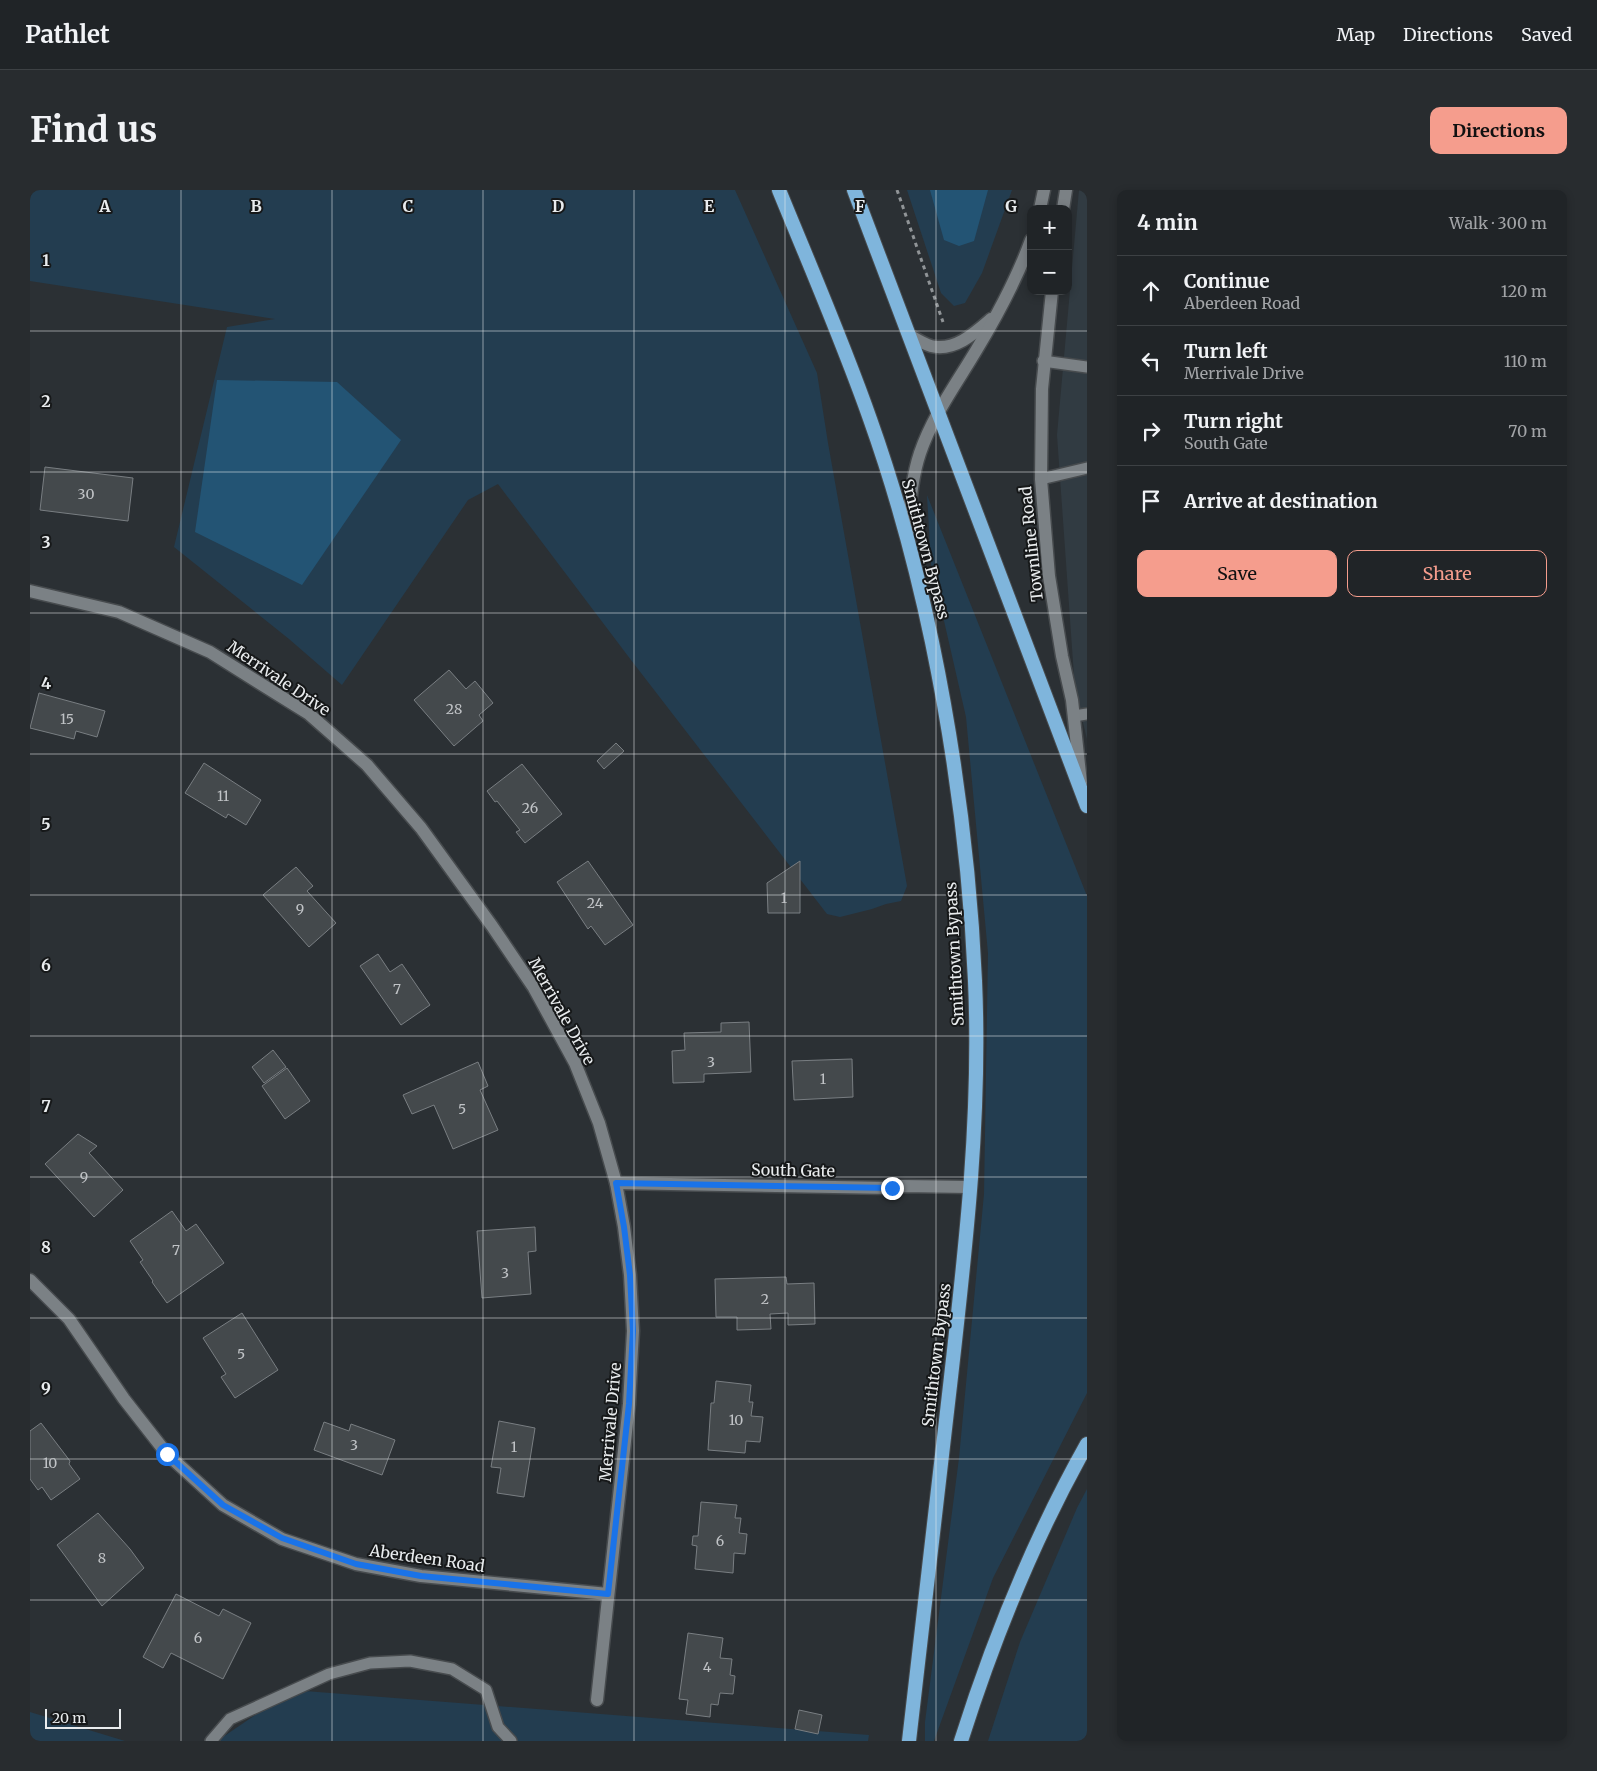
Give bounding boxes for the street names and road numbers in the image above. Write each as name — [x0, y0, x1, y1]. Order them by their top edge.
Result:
street label: Smithtown Bypass — [898, 477, 954, 621]
street label: Townline Road — [1015, 485, 1047, 603]
street label: Merrivale Drive — [224, 636, 334, 720]
street label: Smithtown Bypass — [940, 881, 968, 1027]
street label: Merrivale Drive — [524, 954, 600, 1068]
street label: South Gate — [751, 1159, 835, 1181]
street label: Smithtown Bypass — [917, 1282, 955, 1428]
street label: Merrivale Drive — [595, 1361, 625, 1483]
street label: Aberdeen Road — [367, 1540, 486, 1576]

